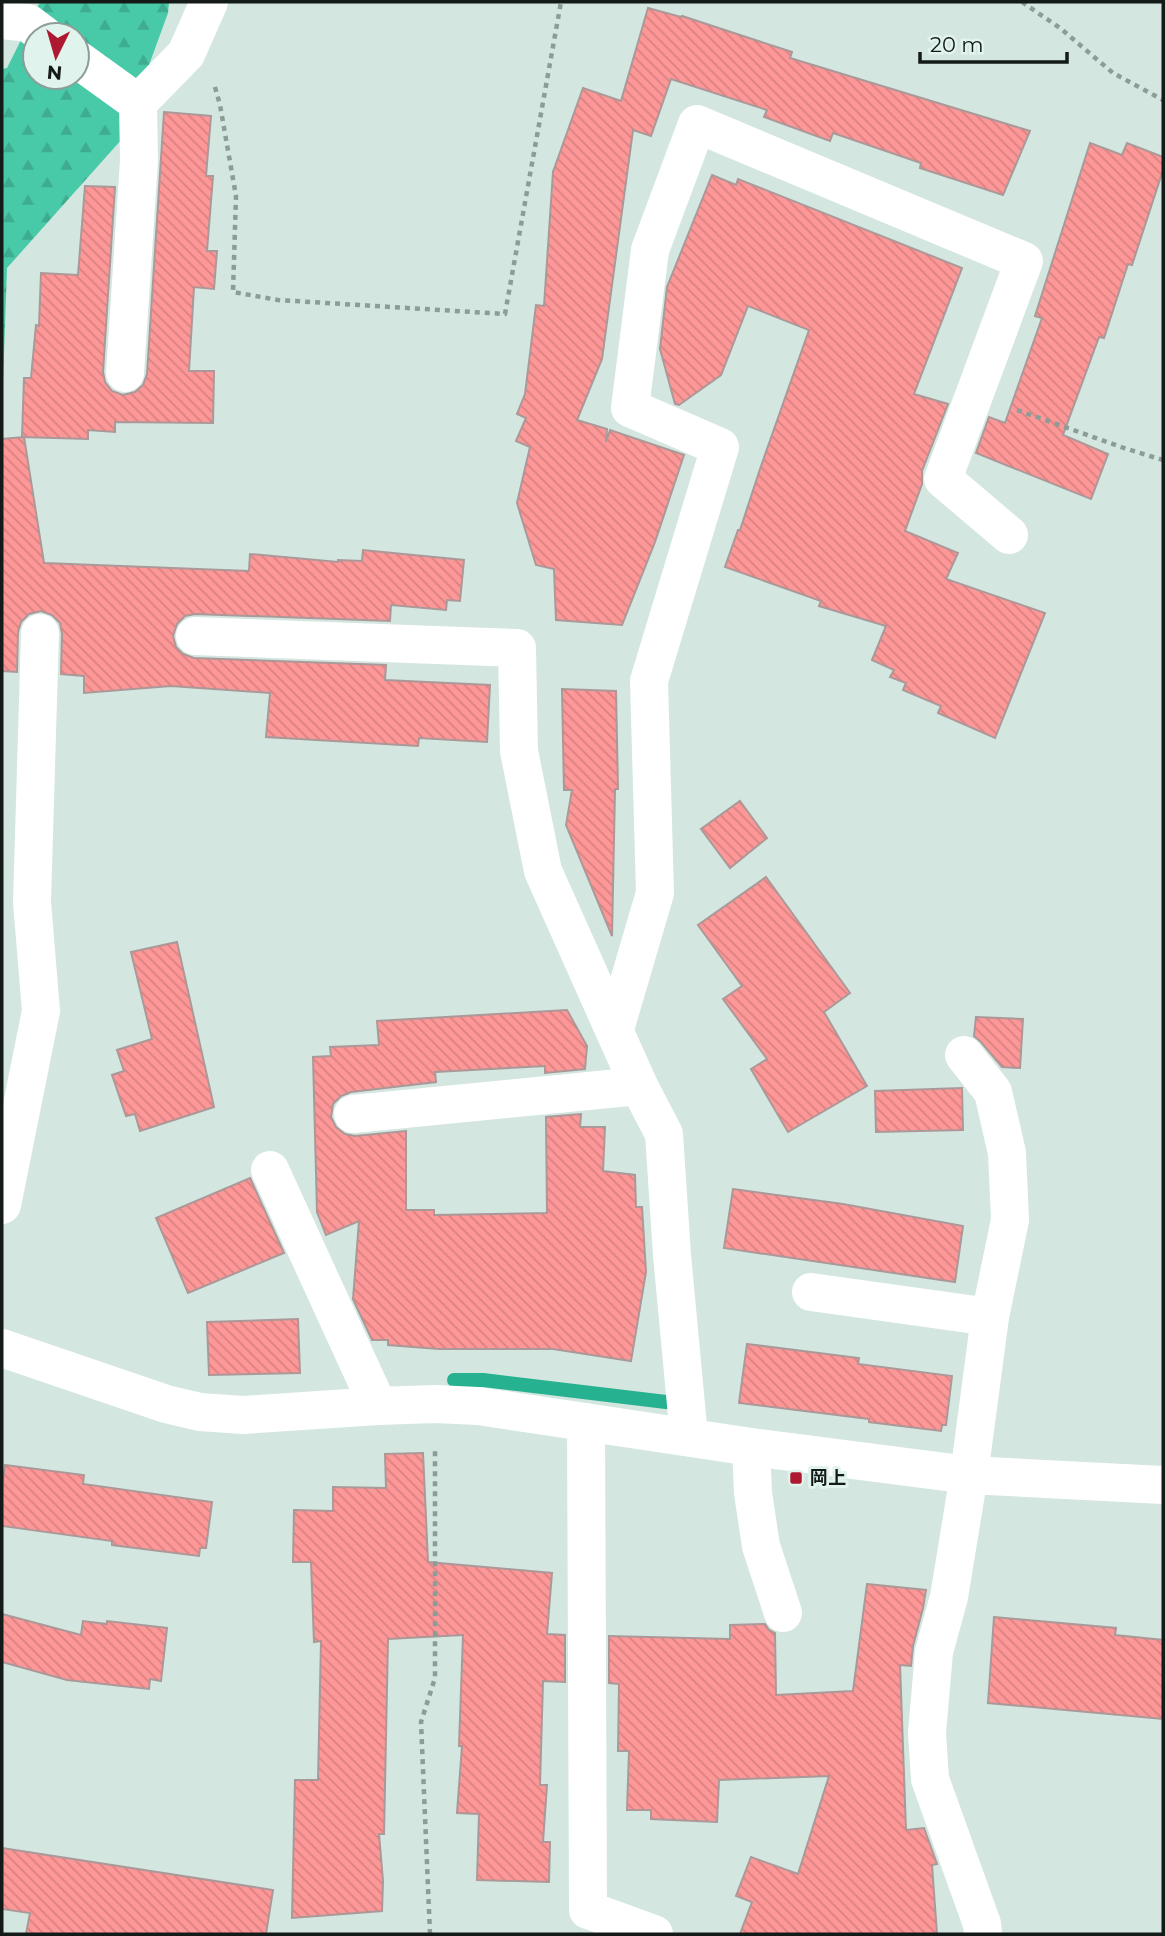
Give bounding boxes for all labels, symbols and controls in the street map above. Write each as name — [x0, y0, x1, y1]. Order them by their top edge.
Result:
north arrow — [21, 21, 91, 91]
scale bar — [920, 21, 1067, 65]
text: 20 m — [930, 32, 984, 57]
text: N — [46, 60, 63, 85]
place label: 岡上 — [810, 1467, 846, 1489]
marker: 岡上 — [788, 1470, 804, 1486]

